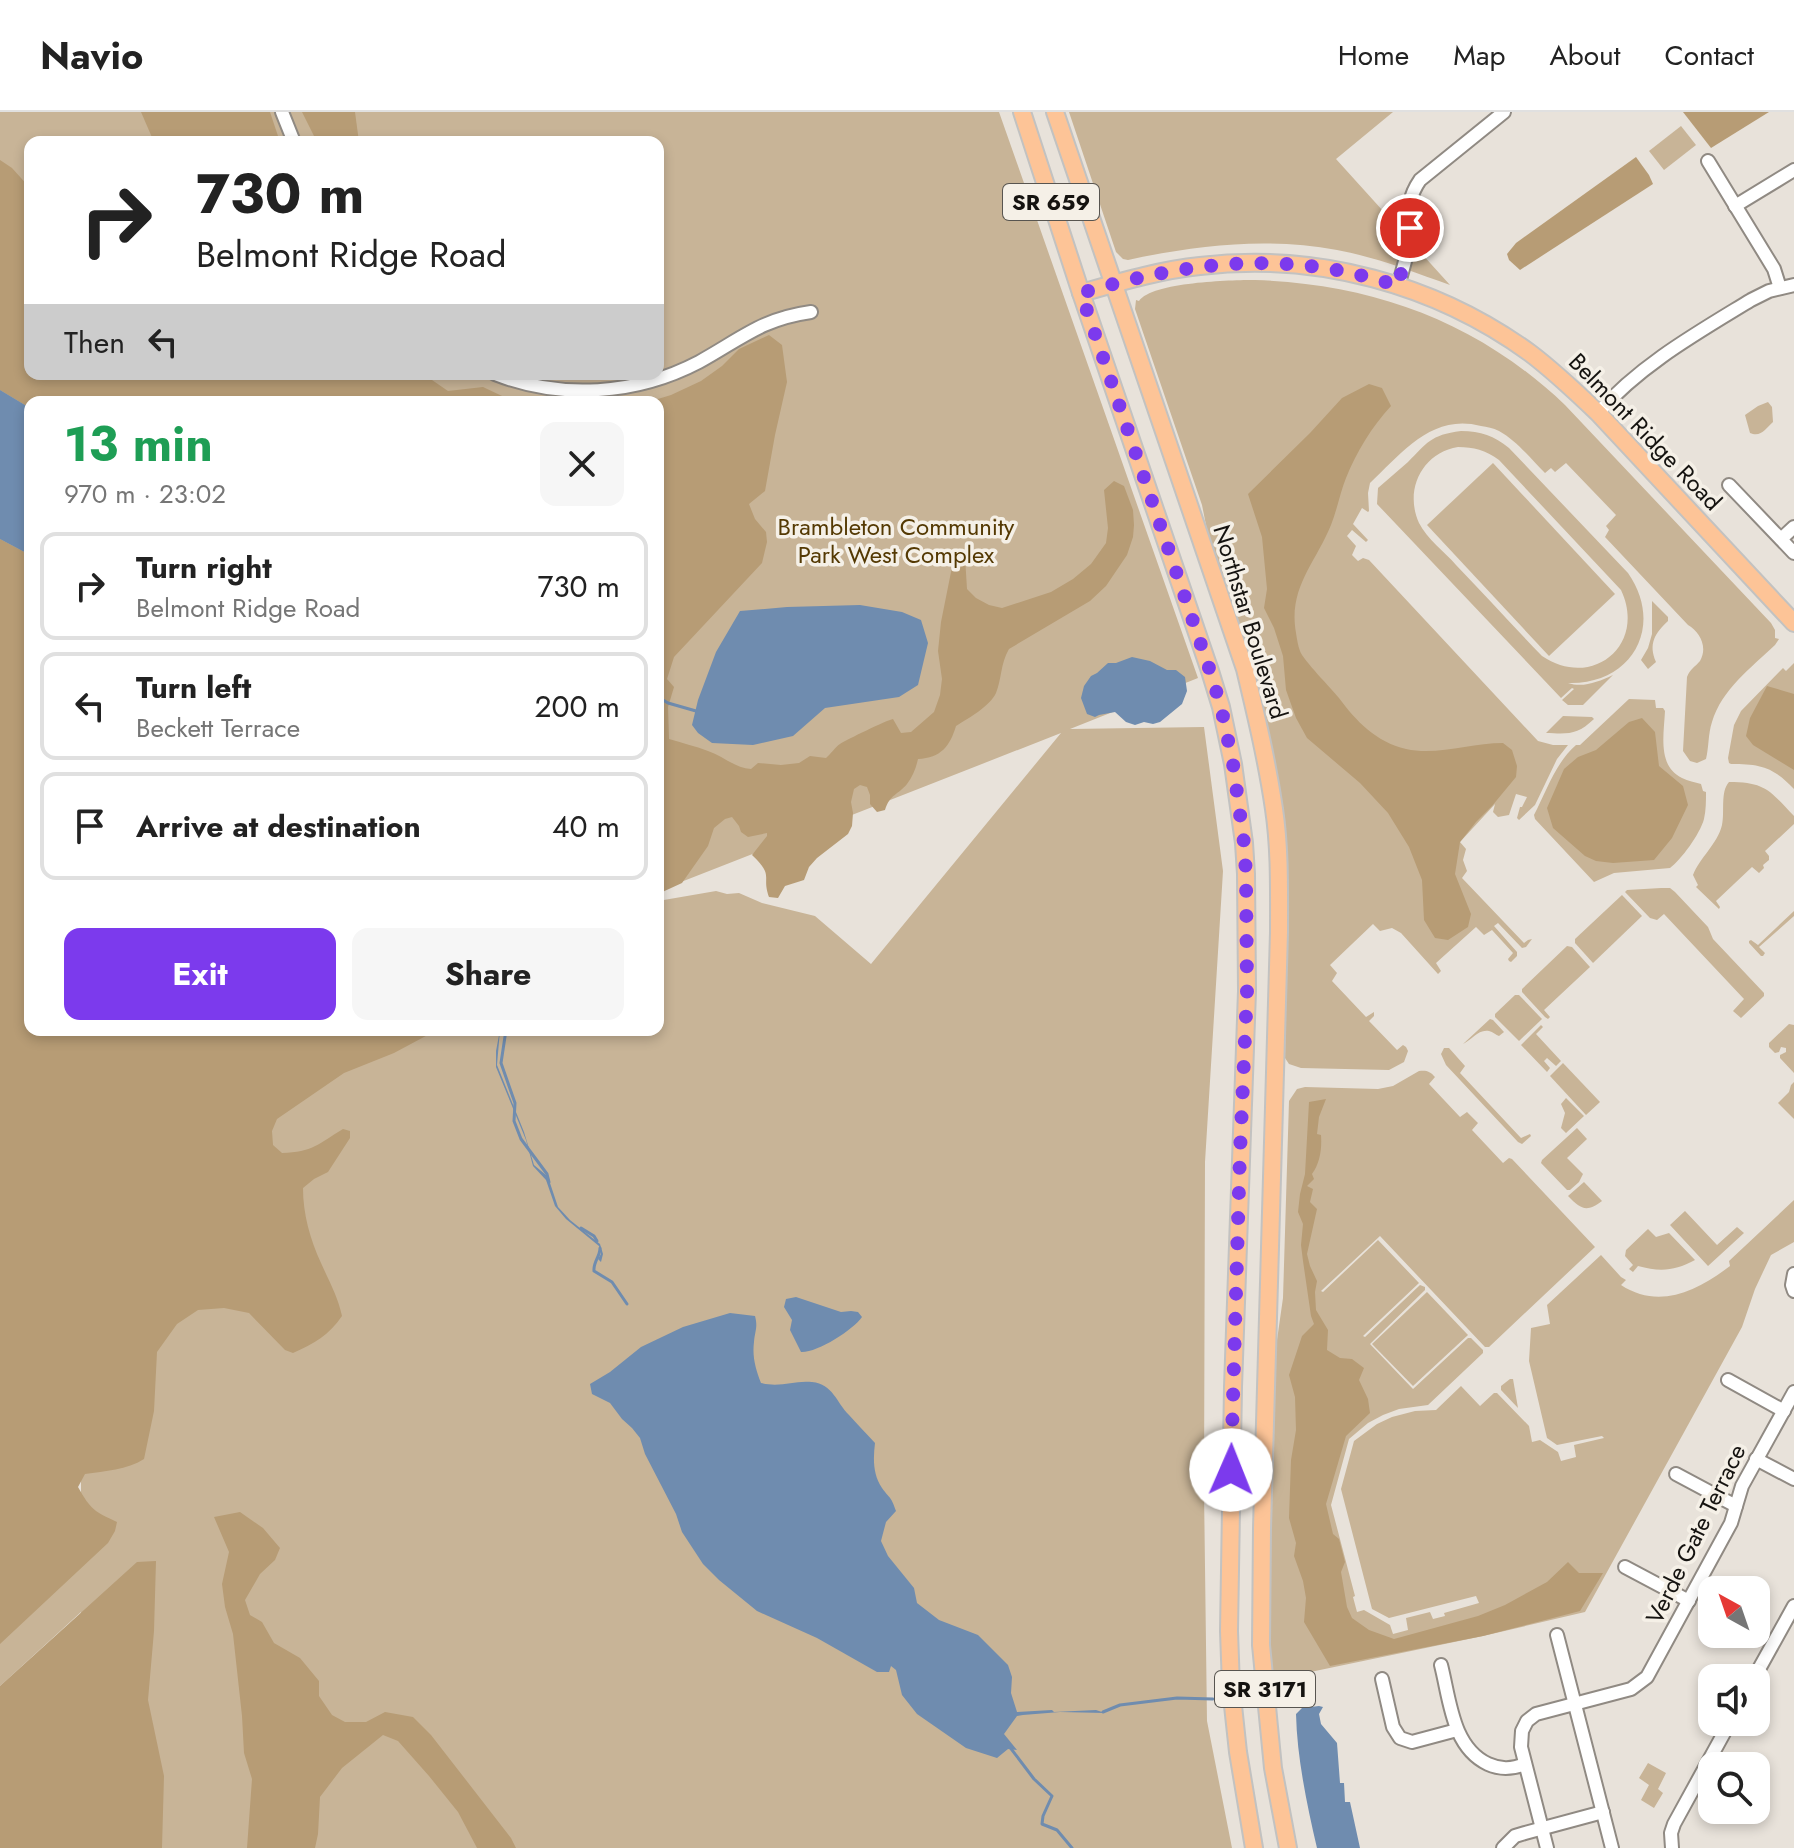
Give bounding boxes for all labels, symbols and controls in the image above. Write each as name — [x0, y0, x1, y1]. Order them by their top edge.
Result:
text: Navio — [40, 28, 143, 83]
text: Home — [1338, 35, 1409, 76]
text: Map — [1453, 35, 1505, 76]
text: About — [1549, 35, 1621, 76]
text: Contact — [1665, 35, 1754, 76]
text: 730 m — [196, 153, 364, 234]
icon: right — [64, 168, 168, 272]
road number: SR 659 — [1003, 184, 1099, 220]
pin — [1376, 194, 1444, 262]
icon: arrive — [1388, 206, 1432, 250]
text: Belmont Ridge Road — [196, 228, 507, 280]
icon: left — [141, 320, 185, 364]
text: Then — [64, 321, 125, 364]
street label: Belmont Ridge Road — [1561, 345, 1730, 518]
text: 13 min — [64, 410, 213, 479]
button: close — [540, 422, 624, 506]
text: 970 m · 23:02 — [64, 475, 226, 513]
park label: Brambleton Community Park West Complex — [778, 509, 1015, 572]
street label: Northstar Boulevard — [1204, 520, 1297, 723]
text: Turn right — [136, 546, 272, 589]
icon: right — [68, 564, 112, 608]
text: 730 m — [537, 565, 620, 608]
text: Belmont Ridge Road — [136, 589, 360, 627]
text: Turn left — [136, 666, 251, 709]
icon: left — [68, 684, 112, 728]
text: 200 m — [535, 685, 620, 728]
text: Beckett Terrace — [136, 709, 300, 747]
icon: arrive — [68, 804, 112, 848]
text: Arrive at destination — [136, 805, 421, 848]
text: 40 m — [552, 805, 620, 848]
button: Exit — [64, 928, 336, 1020]
button: Share — [352, 928, 624, 1020]
position arrow — [1189, 1428, 1273, 1512]
street label: Verde Gate Terrace — [1637, 1438, 1754, 1630]
north arrow — [1698, 1576, 1770, 1648]
map controls — [1698, 1576, 1770, 1824]
button: sound — [1698, 1664, 1770, 1736]
road number: SR 3171 — [1215, 1671, 1315, 1707]
button: search — [1698, 1752, 1770, 1824]

